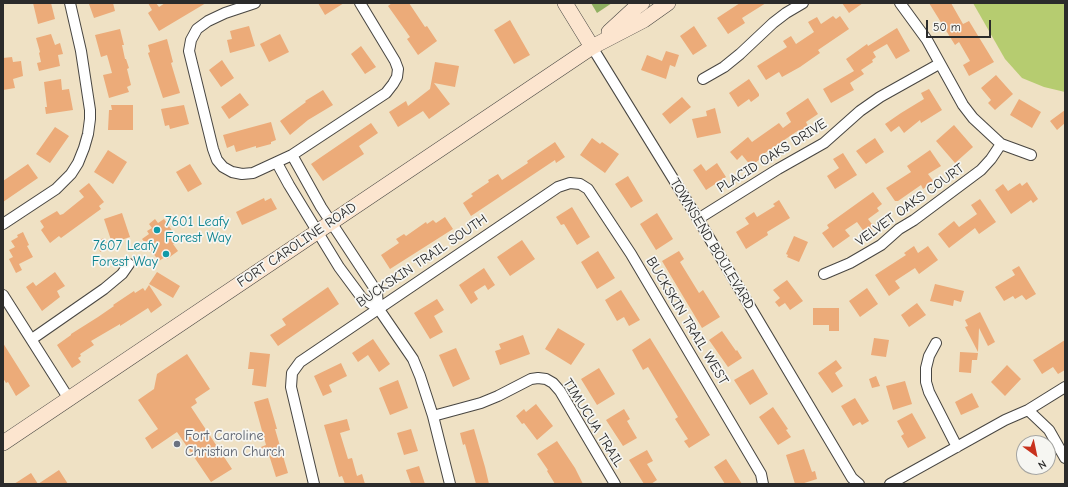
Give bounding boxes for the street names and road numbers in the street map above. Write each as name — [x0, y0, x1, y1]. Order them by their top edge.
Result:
street label: PLACID OAKS DRIVE — [714, 115, 830, 197]
street label: VELVET OAKS COURT — [852, 160, 968, 250]
street label: TOWNSEND BOULEVARD — [666, 175, 758, 313]
street label: FORT CAROLINE ROAD — [234, 199, 360, 291]
street label: BUCKSKIN TRAIL SOUTH — [353, 211, 491, 311]
street label: BUCKSKIN TRAIL WEST — [642, 254, 732, 388]
street label: TIMUCUA TRAIL — [559, 376, 627, 470]

